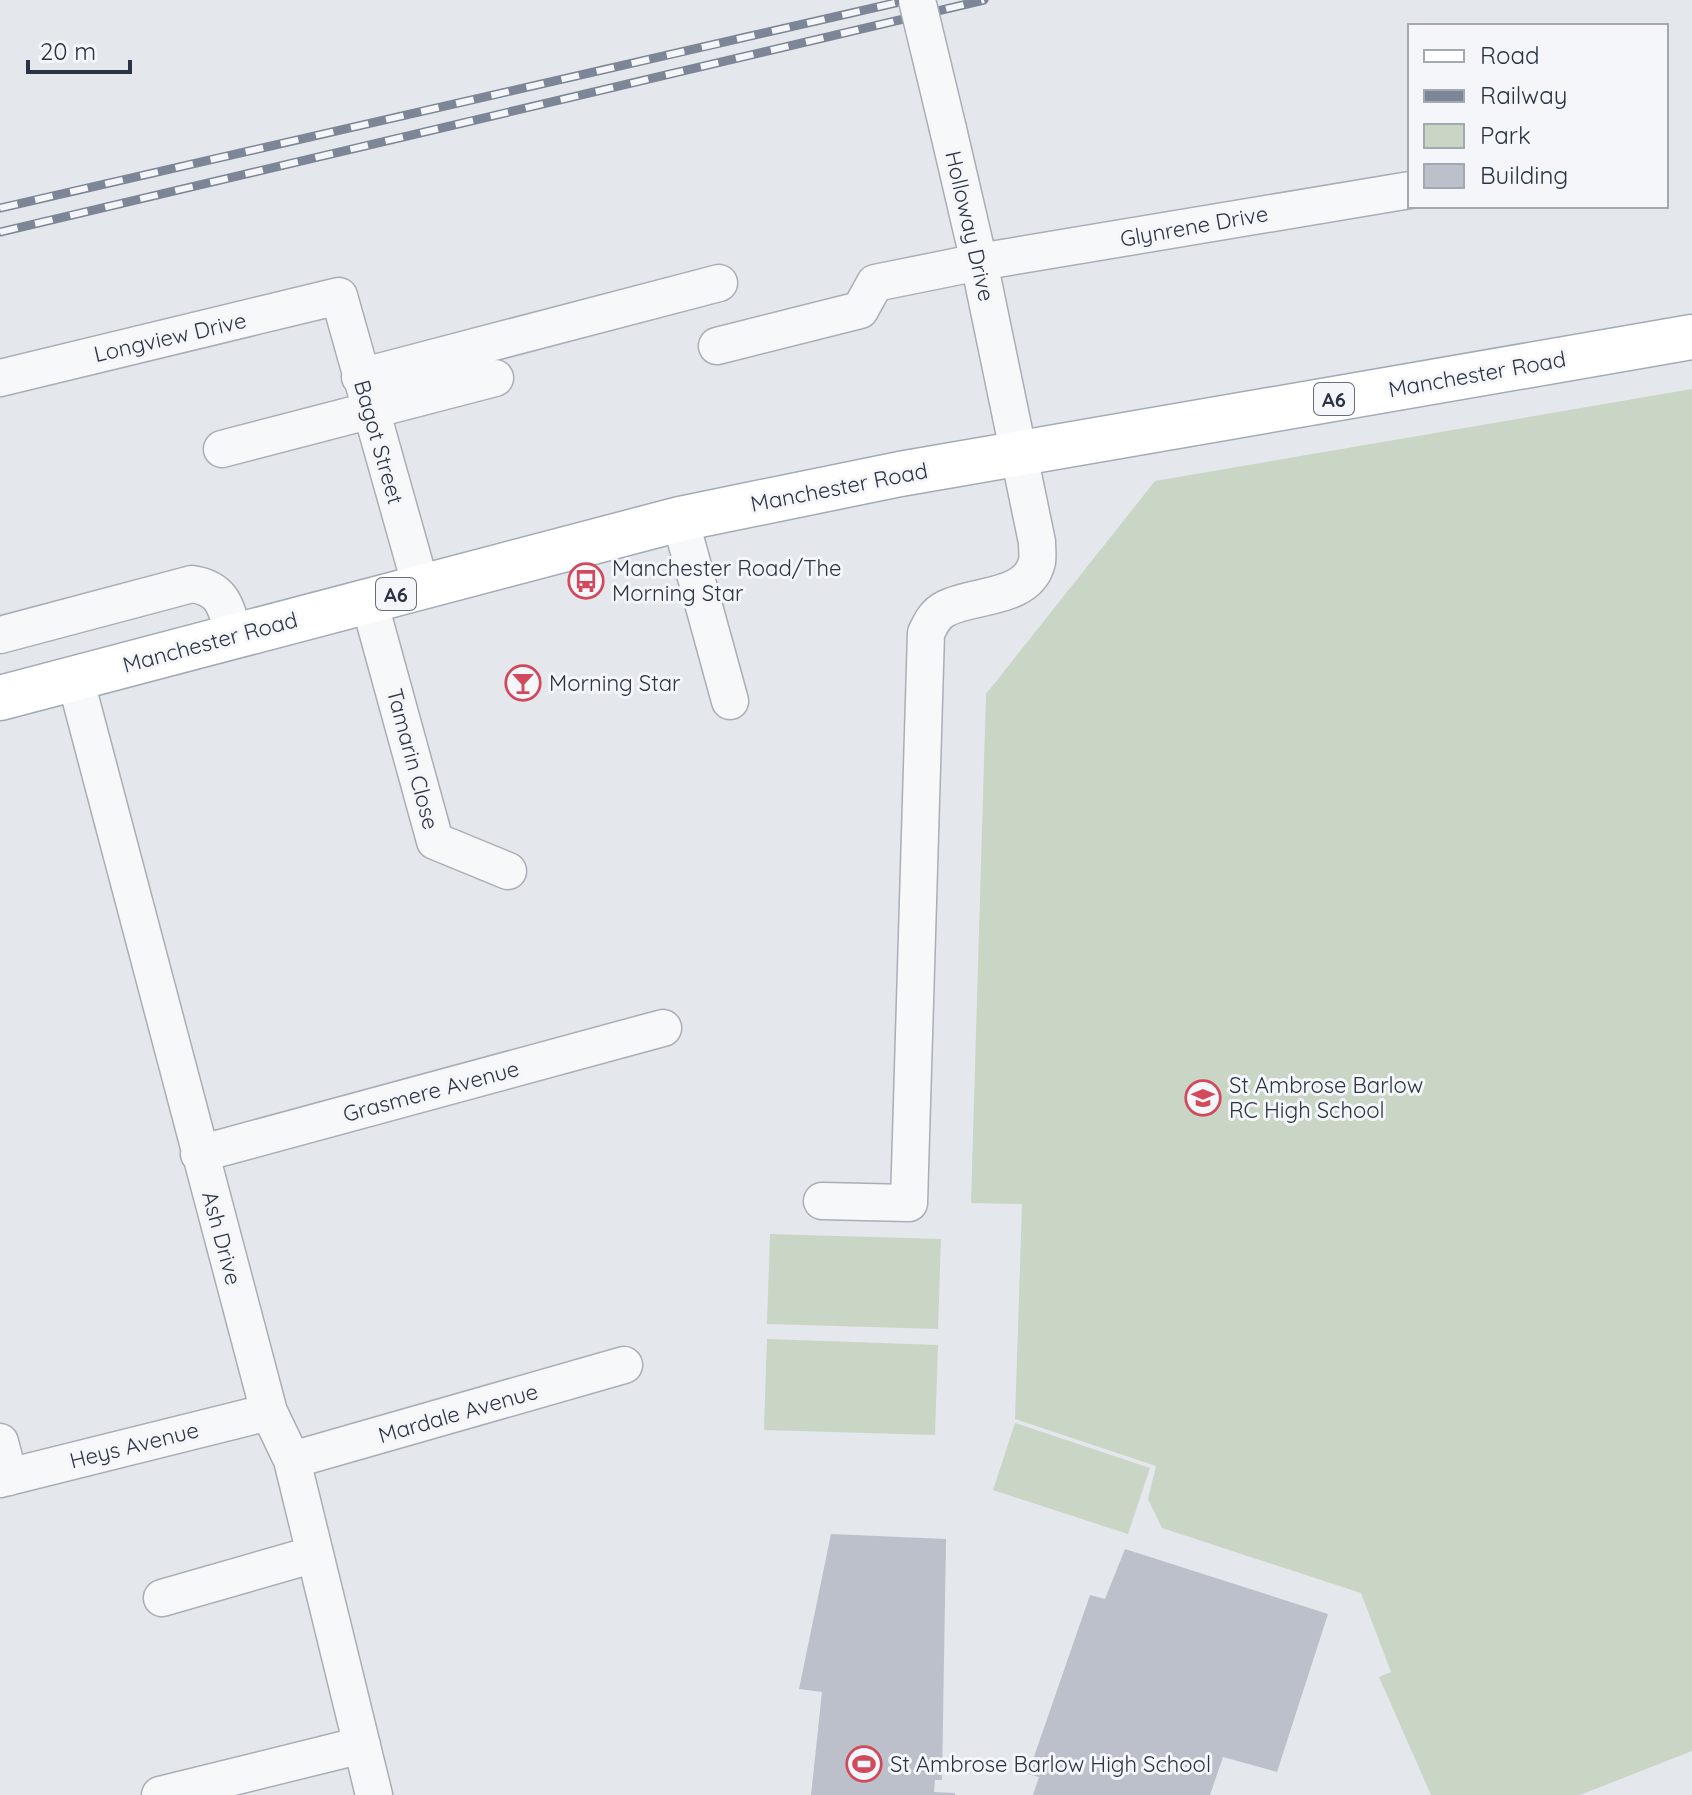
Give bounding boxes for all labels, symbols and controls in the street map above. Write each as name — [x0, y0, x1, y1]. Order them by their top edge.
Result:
scale bar — [28, 24, 130, 74]
legend — [1408, 24, 1668, 208]
text: 20 m — [40, 36, 96, 66]
text: Road — [1480, 40, 1540, 70]
text: Railway — [1480, 80, 1567, 110]
text: Park — [1480, 120, 1531, 150]
street label: Holloway Drive — [939, 148, 1001, 304]
text: Building — [1480, 160, 1568, 190]
street label: Glynrene Drive — [1118, 199, 1270, 253]
street label: Longview Drive — [91, 306, 249, 368]
street label: Manchester Road — [1386, 345, 1568, 403]
street label: Bagot Street — [348, 377, 410, 507]
road number: A6 — [1314, 383, 1354, 415]
street label: Manchester Road — [748, 456, 930, 518]
place label: Manchester Road/The Morning Star — [612, 554, 841, 607]
bus stop icon: Manchester Road/The Morning Star — [567, 562, 605, 600]
road number: A6 — [376, 578, 416, 610]
street label: Manchester Road — [120, 605, 300, 679]
bar icon: Morning Star — [504, 664, 542, 702]
place label: Morning Star — [549, 669, 681, 697]
street label: Tamarin Close — [381, 685, 445, 833]
street label: Grasmere Avenue — [340, 1054, 522, 1128]
place label: St Ambrose Barlow RC High School — [1229, 1071, 1423, 1124]
school or university icon: St Ambrose Barlow RC High School — [1184, 1079, 1222, 1117]
street label: Ash Drive — [196, 1188, 248, 1288]
street label: Mardale Avenue — [375, 1377, 541, 1449]
street label: Heys Avenue — [67, 1415, 201, 1475]
sports icon: St Ambrose Barlow High School — [845, 1745, 883, 1783]
place label: St Ambrose Barlow High School — [890, 1750, 1211, 1778]

